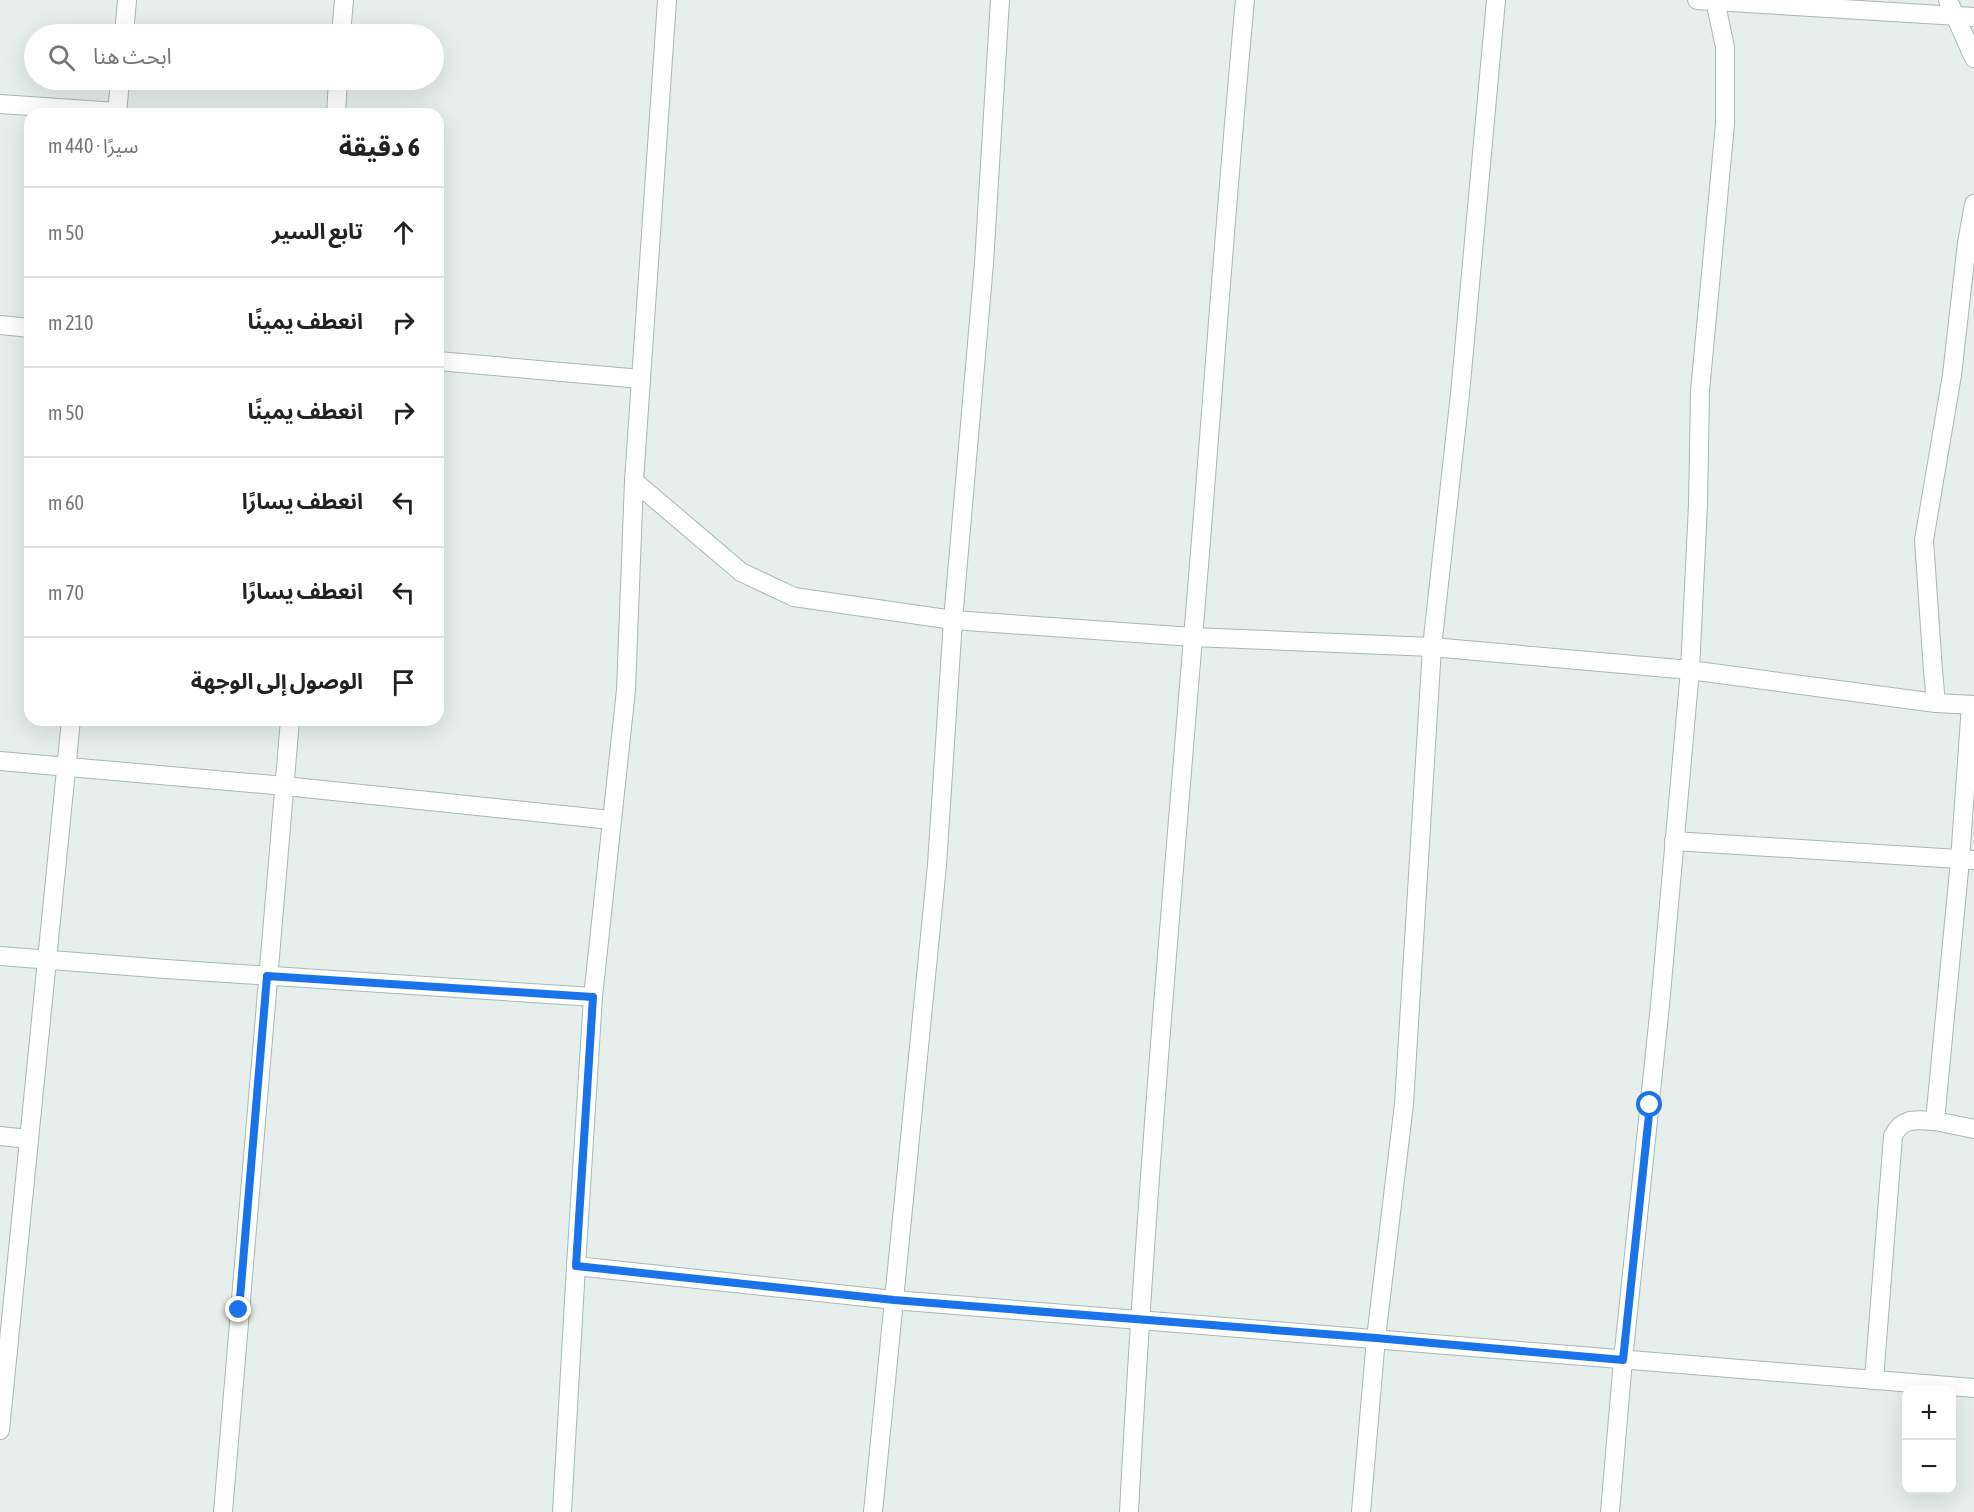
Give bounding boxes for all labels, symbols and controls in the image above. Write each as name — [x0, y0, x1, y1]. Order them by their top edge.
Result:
search box — [24, 24, 444, 90]
icon: search — [45, 41, 78, 74]
text: ابحث هنا — [93, 43, 172, 69]
text: 6 دقيقة — [339, 132, 420, 162]
text: سيرًا · 440 m — [48, 134, 138, 157]
icon: ahead — [387, 216, 420, 249]
text: تابع السير — [272, 218, 363, 244]
text: 50 m — [48, 221, 84, 244]
icon: right — [387, 306, 420, 339]
text: انعطف يمينًا — [247, 308, 363, 334]
text: 210 m — [48, 311, 93, 334]
icon: right — [387, 396, 420, 429]
text: انعطف يمينًا — [247, 398, 363, 424]
text: 50 m — [48, 401, 84, 424]
icon: left — [387, 486, 420, 519]
text: انعطف يسارًا — [242, 488, 363, 514]
text: 60 m — [48, 491, 84, 514]
icon: left — [387, 576, 420, 609]
text: انعطف يسارًا — [242, 578, 363, 604]
text: 70 m — [48, 581, 84, 604]
icon: arrive — [387, 666, 420, 699]
text: الوصول إلى الوجهة — [191, 668, 363, 694]
route start — [1636, 1091, 1662, 1117]
route end — [225, 1296, 251, 1322]
map controls — [1902, 1386, 1956, 1494]
button: + — [1902, 1386, 1956, 1440]
button: − — [1902, 1440, 1956, 1494]

